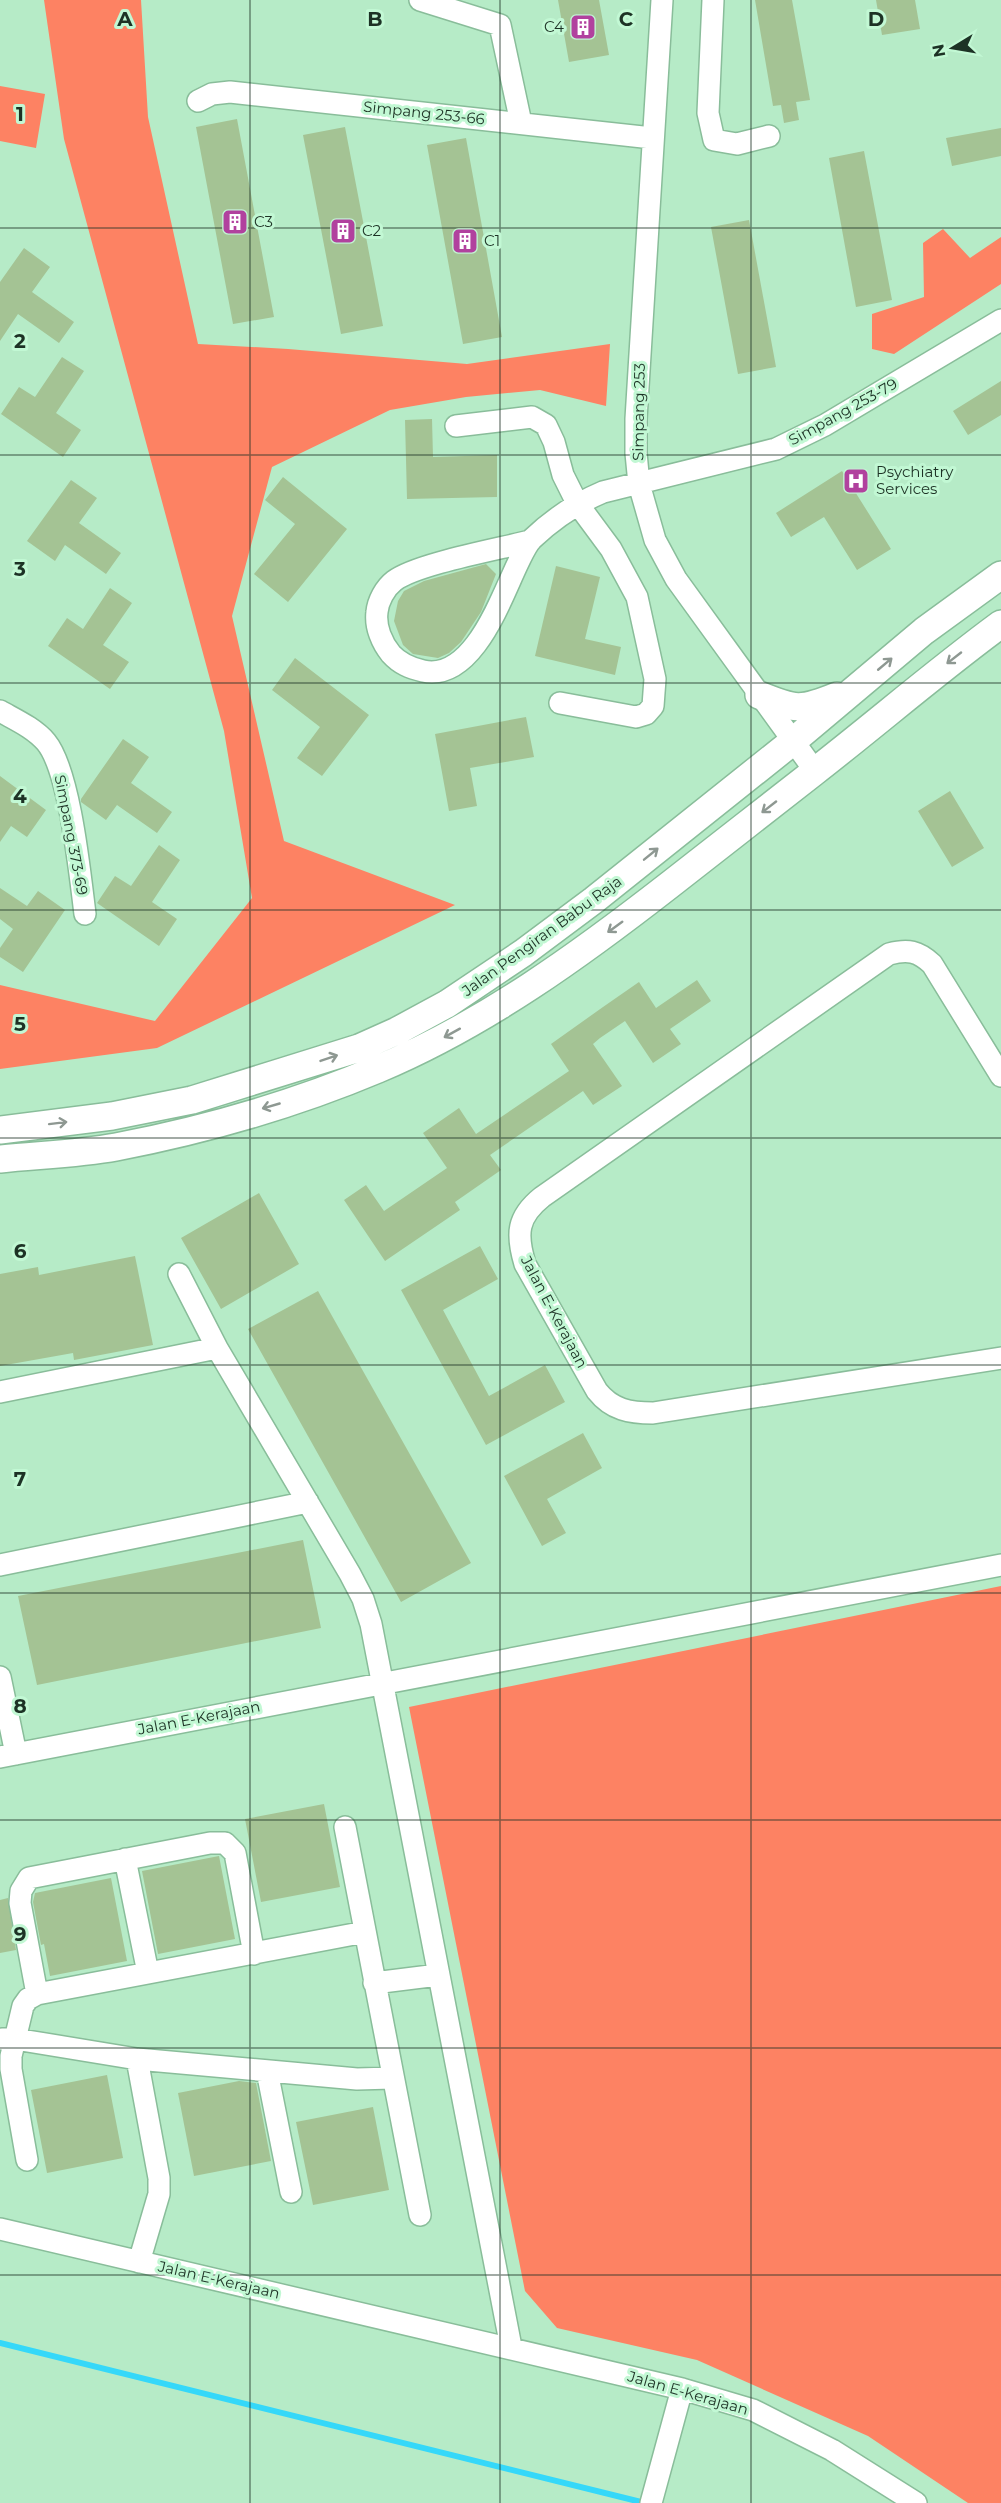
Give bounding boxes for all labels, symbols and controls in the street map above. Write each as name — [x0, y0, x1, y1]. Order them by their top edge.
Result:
text: A — [116, 7, 133, 31]
text: B — [367, 7, 383, 31]
text: C — [619, 7, 634, 31]
text: D — [868, 7, 884, 31]
building icon: C4 — [568, 12, 598, 42]
place label: C4 — [544, 17, 564, 36]
north arrow — [923, 18, 983, 78]
text: N — [928, 43, 949, 59]
street label: Simpang 253-66 — [362, 97, 486, 128]
text: 1 — [16, 102, 24, 126]
building icon: C3 — [220, 207, 250, 237]
place label: C3 — [254, 212, 273, 231]
building icon: C2 — [328, 216, 358, 246]
place label: C2 — [362, 221, 381, 240]
building icon: C1 — [450, 226, 480, 256]
place label: C1 — [484, 231, 500, 250]
text: 2 — [14, 329, 26, 353]
street label: Simpang 253 — [628, 363, 649, 461]
street label: Simpang 253-79 — [785, 374, 900, 449]
place label: Psychiatry Services — [876, 462, 954, 498]
hospital icon: Psychiatry Services — [841, 466, 871, 496]
text: 3 — [13, 557, 26, 581]
one-way arrow — [946, 652, 962, 665]
one-way arrow — [877, 657, 893, 670]
street label: Simpang 373-69 — [51, 773, 92, 897]
text: 4 — [13, 784, 27, 808]
one-way arrow — [761, 801, 777, 814]
one-way arrow — [643, 848, 659, 861]
street label: Jalan Pengiran Babu Raja — [457, 871, 625, 1000]
one-way arrow — [607, 920, 623, 933]
text: 5 — [14, 1012, 26, 1036]
one-way arrow — [444, 1027, 461, 1039]
one-way arrow — [319, 1052, 338, 1063]
one-way arrow — [262, 1101, 281, 1113]
one-way arrow — [48, 1118, 67, 1129]
text: 6 — [14, 1239, 27, 1263]
street label: Jalan E-Kerajaan — [516, 1252, 592, 1371]
text: 7 — [14, 1467, 26, 1491]
text: 8 — [13, 1694, 27, 1718]
street label: Jalan E-Kerajaan — [135, 1696, 262, 1739]
text: 9 — [14, 1922, 26, 1946]
street label: Jalan E-Kerajaan — [155, 2256, 282, 2303]
street label: Jalan E-Kerajaan — [625, 2366, 751, 2419]

